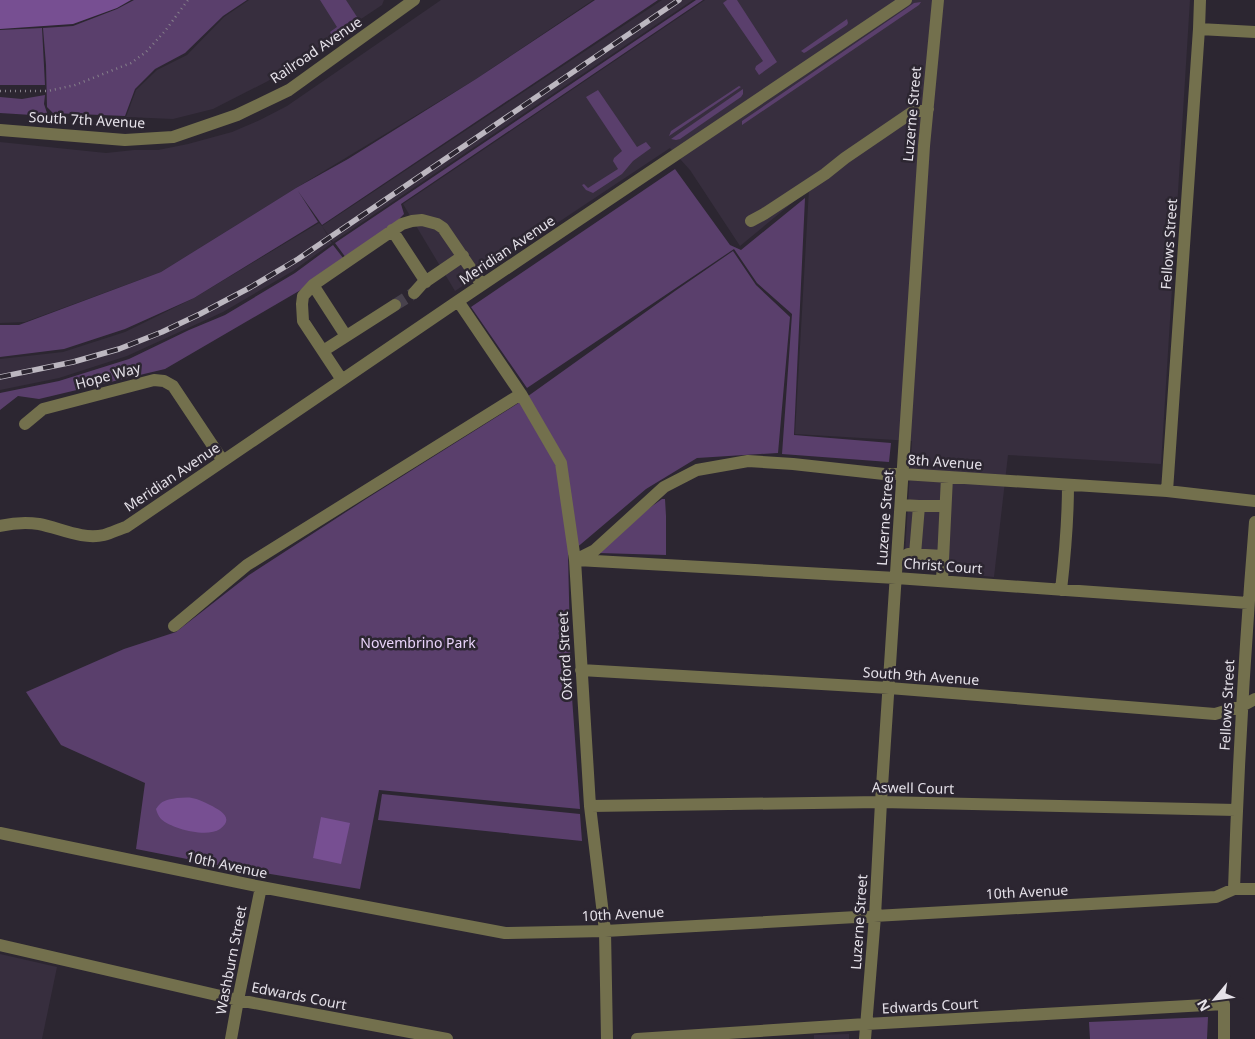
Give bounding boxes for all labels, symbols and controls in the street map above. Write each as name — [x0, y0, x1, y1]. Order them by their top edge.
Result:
street label: Railroad Avenue — [266, 12, 365, 87]
street label: Luzerne Street — [898, 66, 925, 162]
street label: South 7th Avenue — [28, 107, 146, 132]
street label: Fellows Street — [1156, 198, 1181, 290]
street label: Meridian Avenue — [455, 210, 558, 289]
street label: Hope Way — [73, 357, 143, 393]
street label: Meridian Avenue — [120, 437, 223, 516]
street label: 8th Avenue — [907, 449, 983, 474]
street label: Luzerne Street — [872, 470, 897, 566]
street label: Christ Court — [903, 553, 983, 578]
street label: Oxford Street — [553, 611, 576, 701]
park label: Novembrino Park — [360, 633, 476, 652]
street label: Fellows Street — [1215, 659, 1238, 751]
street label: South 9th Avenue — [862, 662, 980, 689]
street label: Aswell Court — [872, 777, 954, 798]
street label: 10th Avenue — [185, 847, 270, 882]
street label: Luzerne Street — [846, 874, 871, 970]
street label: 10th Avenue — [985, 880, 1069, 903]
street label: 10th Avenue — [581, 902, 665, 925]
street label: Washburn Street — [211, 904, 250, 1016]
north arrow — [1190, 974, 1240, 1024]
street label: Edwards Court — [250, 977, 348, 1014]
street label: Edwards Court — [881, 993, 979, 1018]
text: N — [1192, 996, 1214, 1015]

